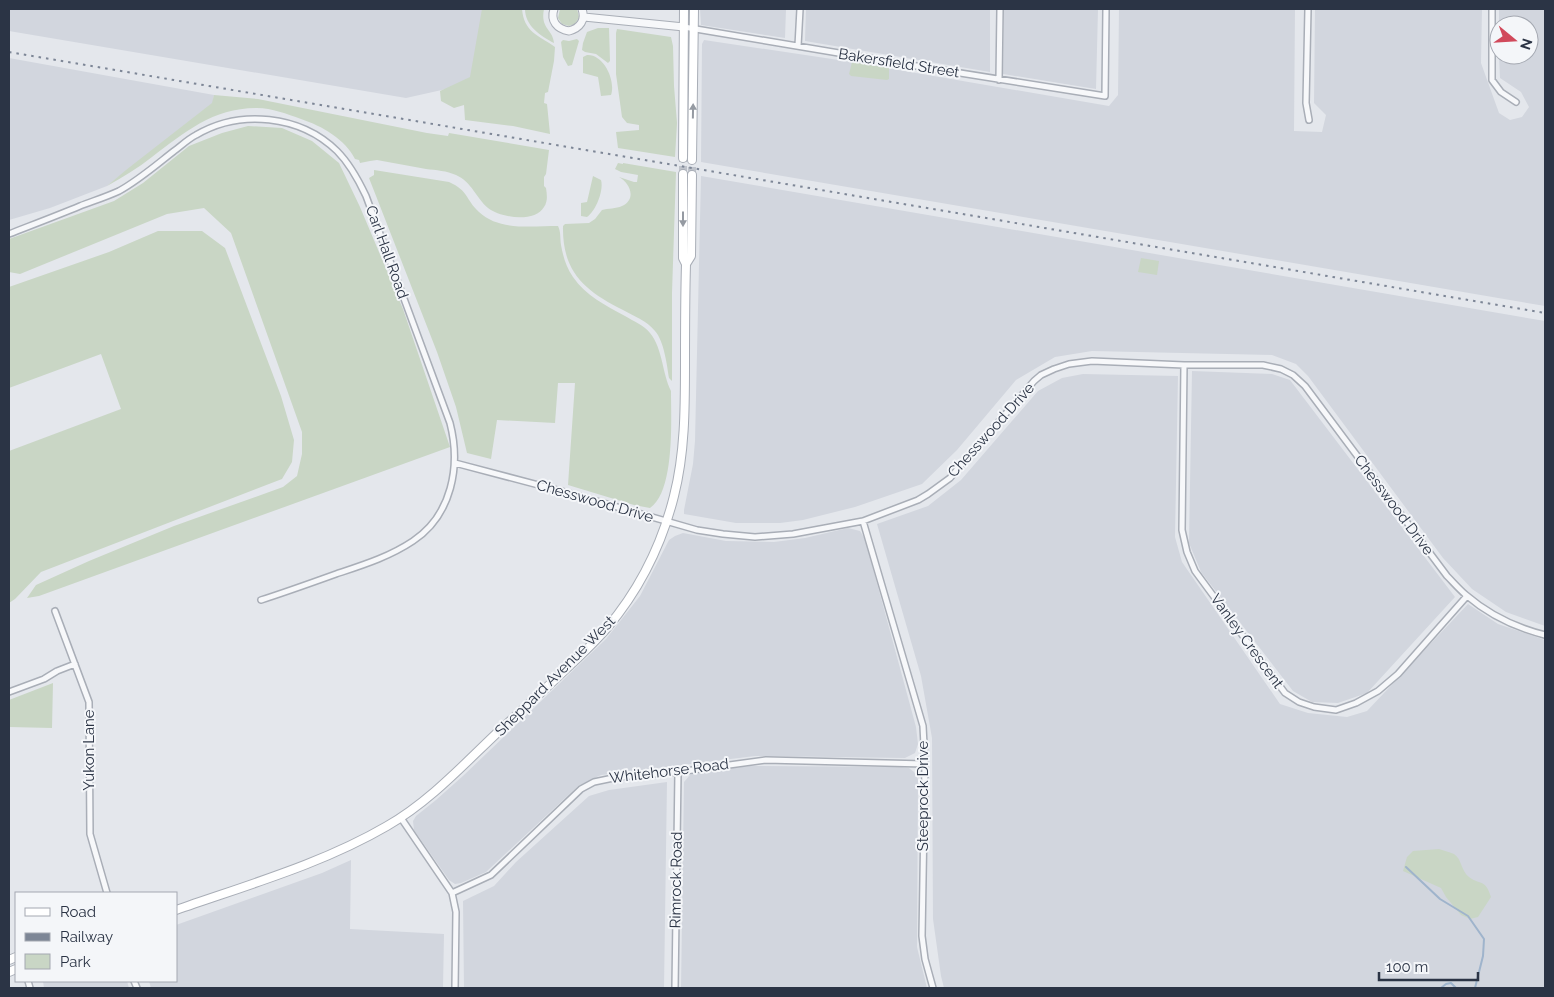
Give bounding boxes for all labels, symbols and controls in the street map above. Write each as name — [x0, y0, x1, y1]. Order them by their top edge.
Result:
north arrow — [1489, 15, 1539, 65]
text: N — [1517, 36, 1536, 52]
street label: Bakersfield Street — [837, 45, 961, 81]
one-way arrow — [689, 103, 697, 119]
street label: Carl Hall Road — [362, 203, 412, 301]
one-way arrow — [679, 212, 687, 228]
street label: Chesswood Drive — [944, 379, 1038, 481]
street label: Chesswood Drive — [1350, 451, 1438, 559]
street label: Chesswood Drive — [534, 476, 656, 526]
street label: Vanley Crescent — [1207, 590, 1287, 692]
street label: Sheppard Avenue West — [491, 612, 619, 740]
street label: Yukon Lane — [80, 709, 98, 791]
street label: Steeprock Drive — [914, 741, 932, 851]
street label: Whitehorse Road — [608, 755, 730, 787]
street label: Rimrock Road — [666, 831, 686, 929]
legend — [15, 892, 178, 982]
text: Road — [60, 903, 96, 921]
text: Railway — [60, 928, 113, 946]
scale bar — [1379, 950, 1478, 982]
text: Park — [60, 953, 91, 971]
text: 100 m — [1386, 958, 1428, 976]

